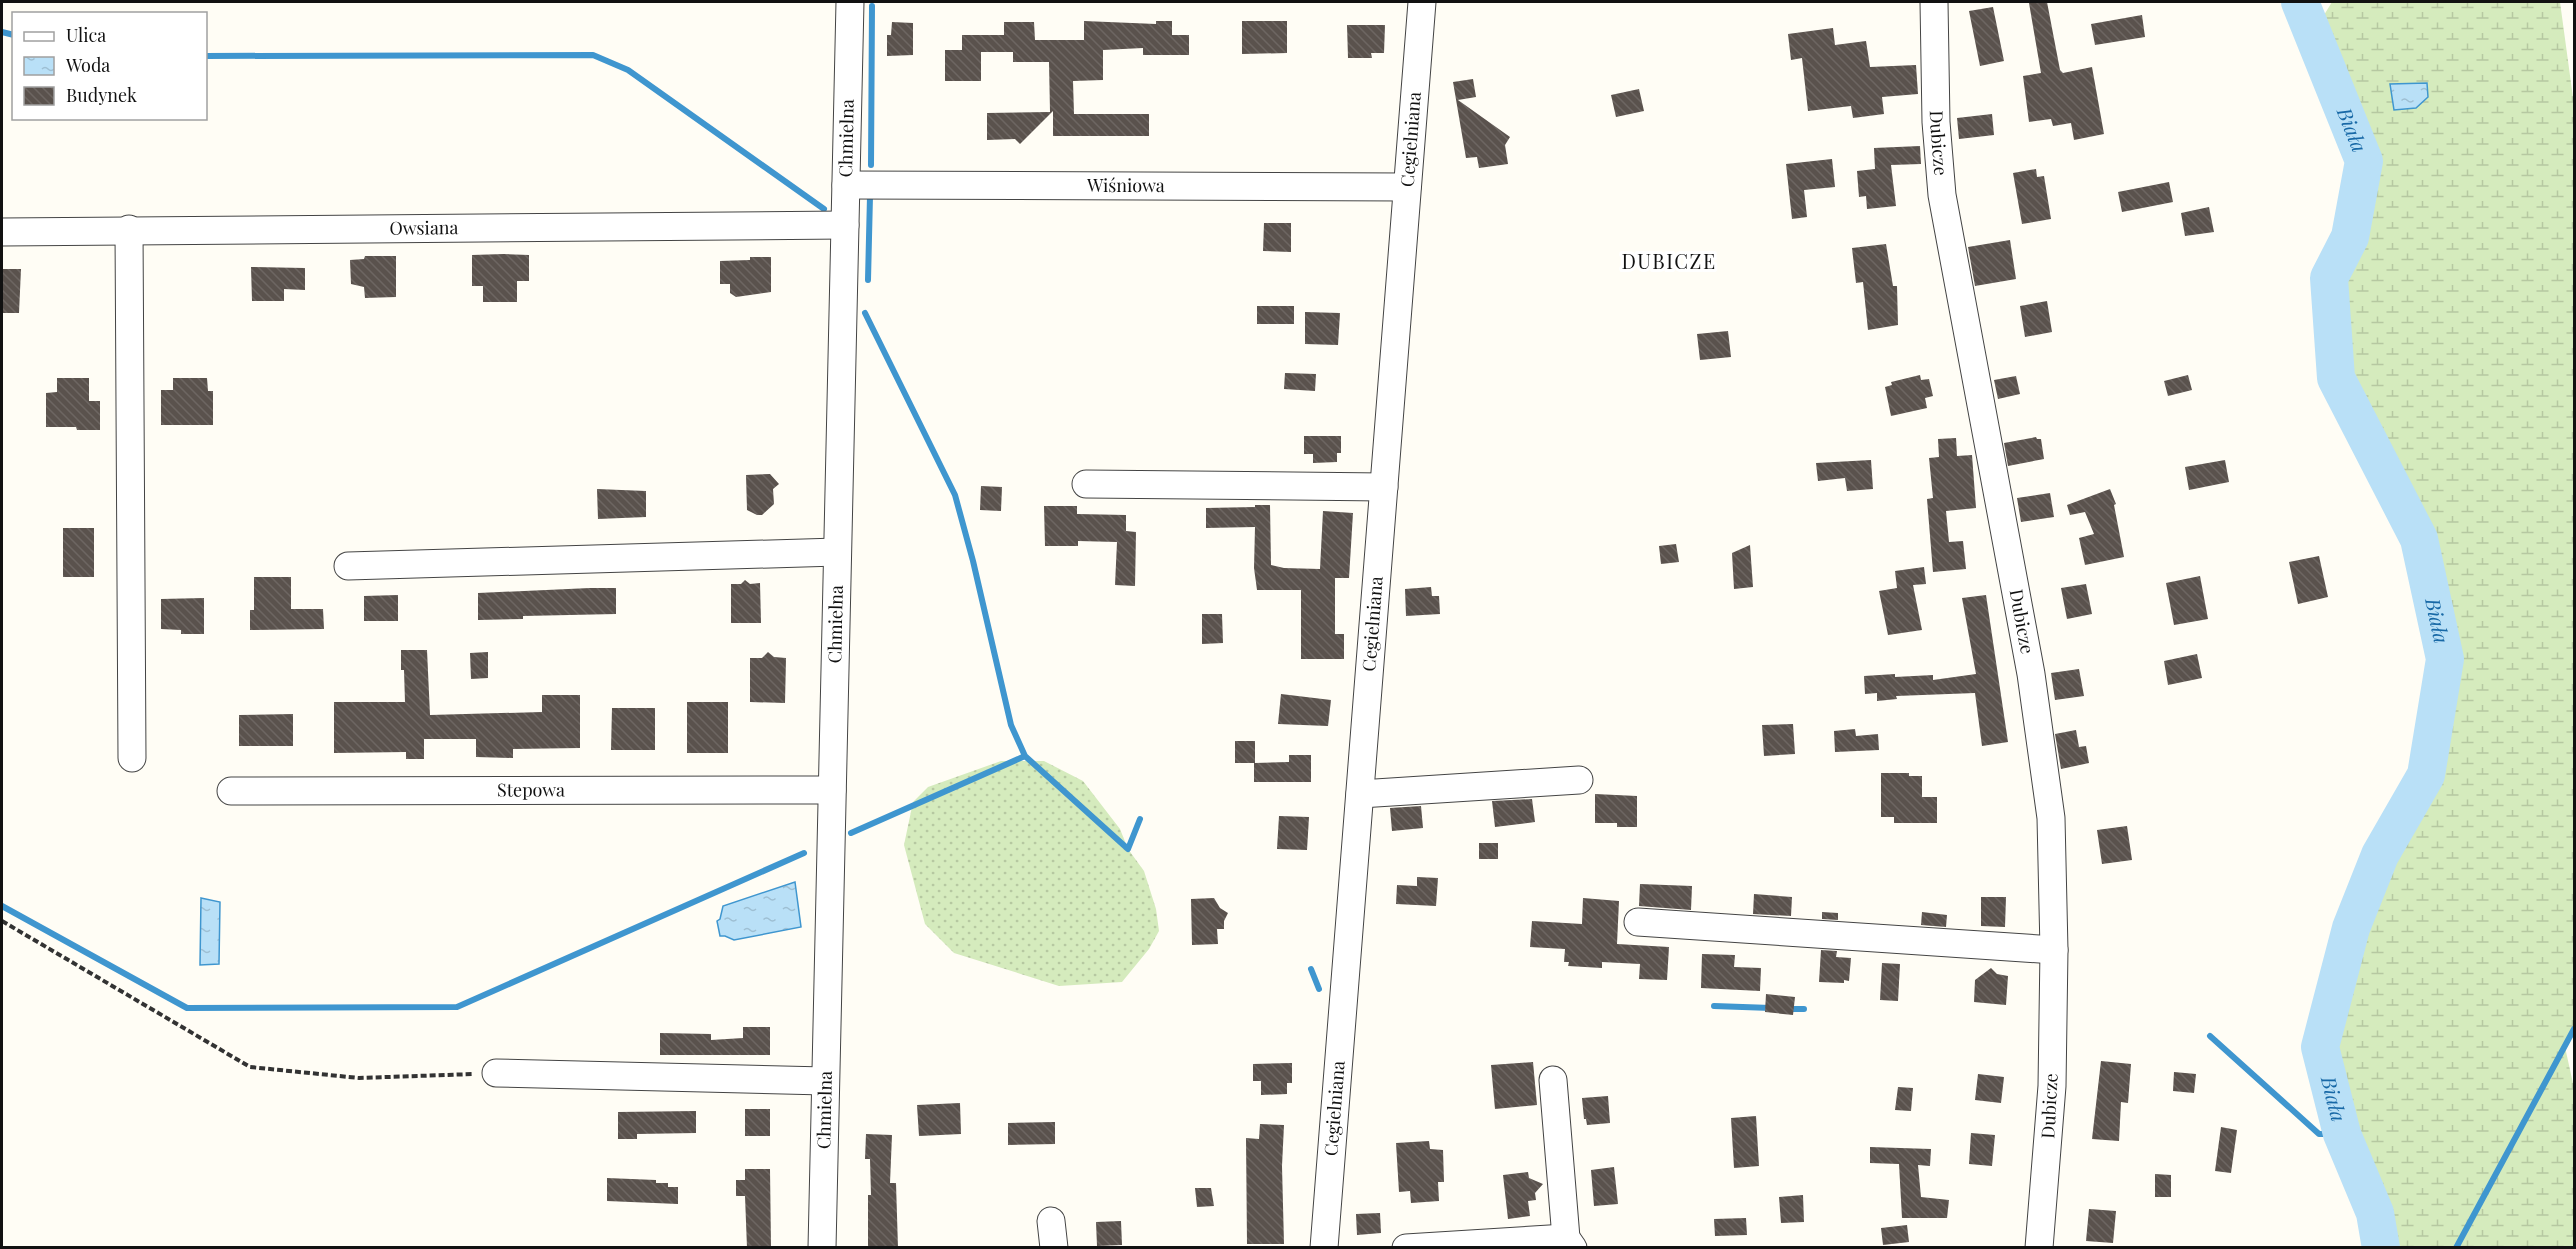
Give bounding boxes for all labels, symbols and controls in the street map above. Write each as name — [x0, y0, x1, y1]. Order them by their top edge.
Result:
legend — [12, 12, 207, 120]
text: Ulica — [66, 23, 106, 47]
text: Woda — [65, 53, 110, 77]
text: Budynek — [66, 83, 137, 107]
street label: Cegielniana — [1394, 91, 1426, 188]
street label: Chmielna — [833, 99, 859, 178]
water label: Biała — [2331, 102, 2374, 156]
street label: Dubicze — [1925, 110, 1953, 176]
street label: Wiśniowa — [1086, 173, 1165, 197]
street label: Owsiana — [389, 215, 459, 240]
district label: DUBICZE — [1621, 247, 1717, 274]
street label: Cegielniana — [1356, 575, 1388, 672]
street label: Chmielna — [822, 585, 848, 664]
street label: Dubicze — [2004, 587, 2040, 656]
water label: Biała — [2420, 594, 2456, 646]
street label: Stepowa — [497, 777, 565, 802]
street label: Cegielniana — [1318, 1060, 1350, 1157]
street label: Chmielna — [811, 1071, 837, 1149]
water label: Biała — [2316, 1072, 2353, 1124]
street label: Dubicze — [2035, 1073, 2063, 1139]

